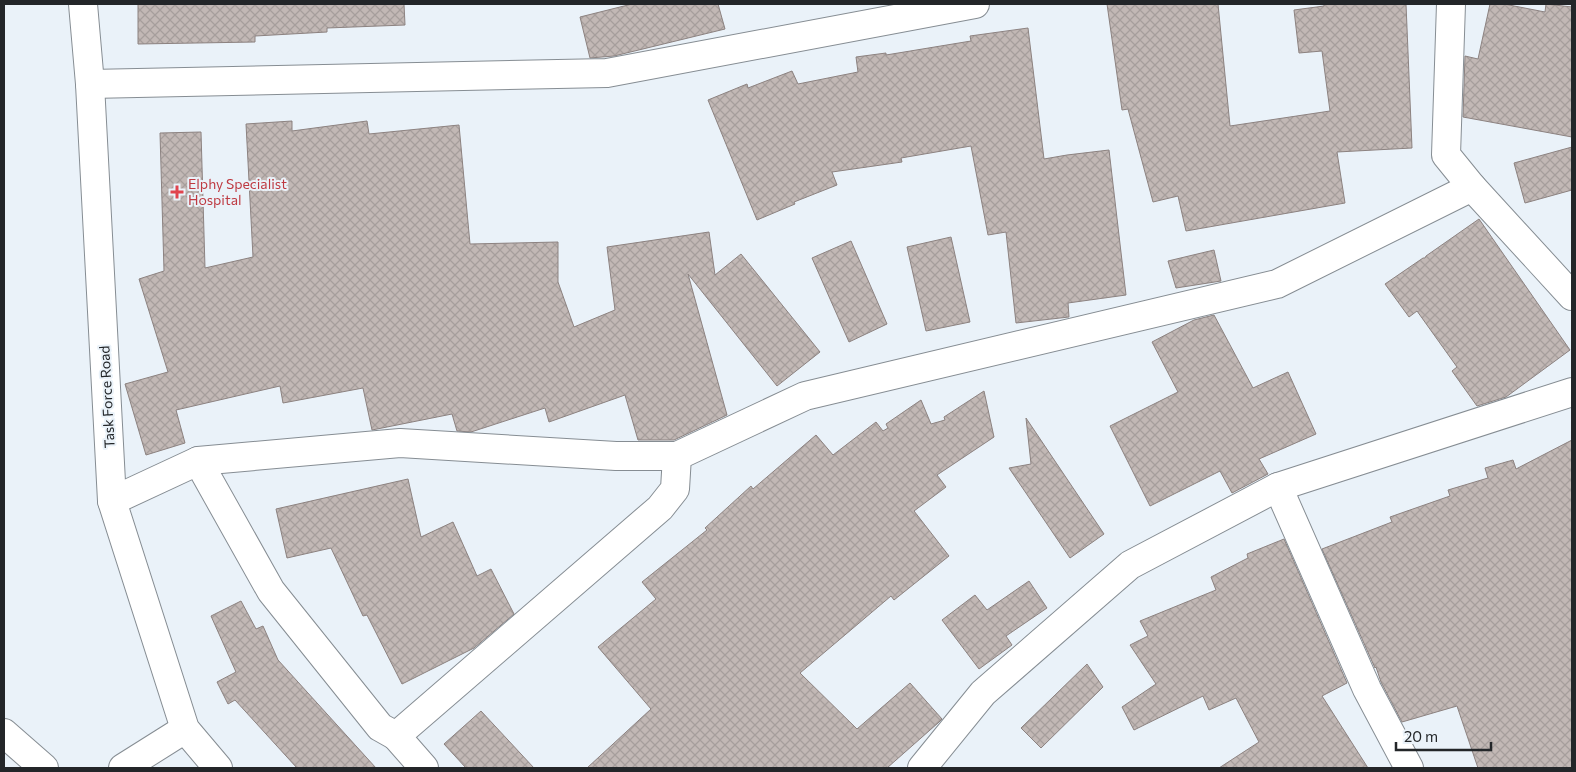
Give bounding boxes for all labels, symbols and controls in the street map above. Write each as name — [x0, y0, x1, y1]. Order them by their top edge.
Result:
place label: Elphy Specialist Hospital — [188, 175, 287, 208]
marker: Elphy Specialist Hospital — [170, 185, 184, 199]
street label: Task Force Road — [95, 345, 118, 449]
scale bar — [1396, 720, 1491, 752]
text: 20 m — [1404, 727, 1438, 745]

